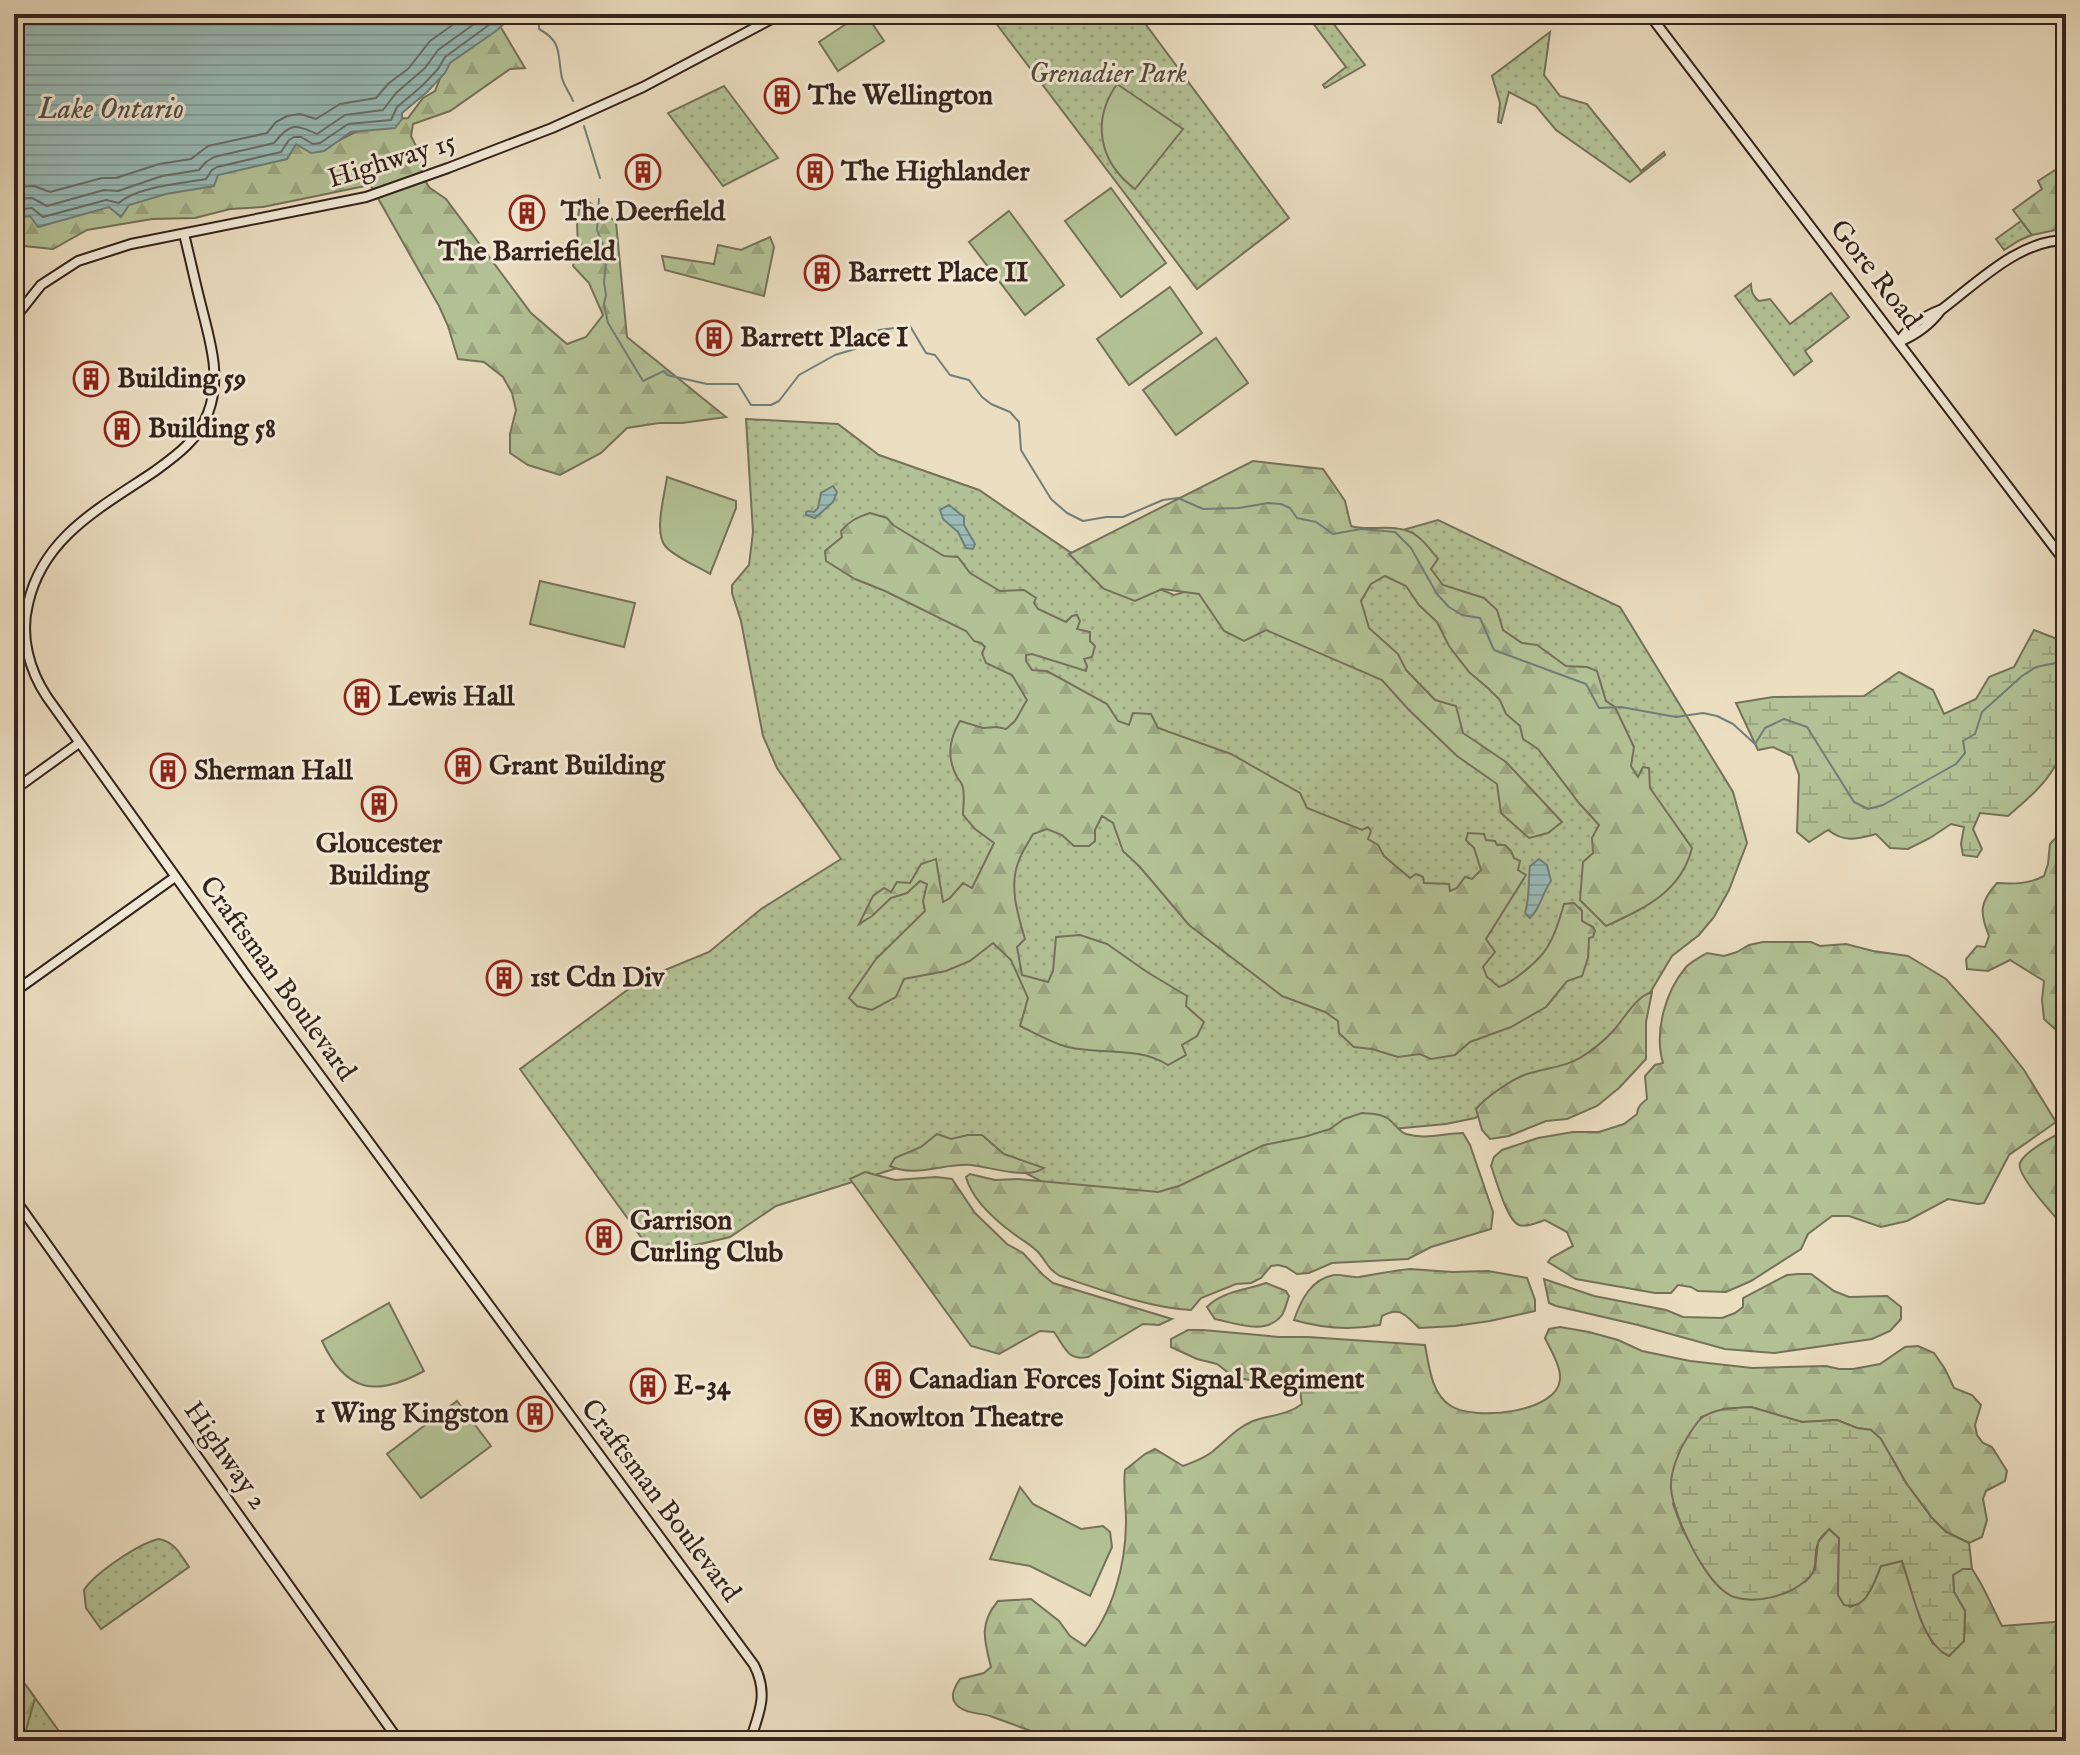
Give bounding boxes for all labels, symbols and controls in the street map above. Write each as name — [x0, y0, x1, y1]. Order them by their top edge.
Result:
park label: Grenadier Park — [1029, 57, 1187, 92]
building icon: The Wellington — [763, 77, 801, 115]
place label: The Wellington — [807, 79, 993, 114]
water label: Lake Ontario — [37, 91, 184, 129]
street label: Highway 15 — [324, 125, 460, 197]
building icon: The Deerfield — [624, 153, 662, 191]
building icon: The Highlander — [796, 153, 834, 191]
place label: The Highlander — [840, 155, 1030, 190]
building icon: The Barriefield — [508, 194, 546, 232]
place label: The Deerfield — [560, 195, 726, 230]
street label: Gore Road — [1821, 213, 1929, 337]
place label: The Barriefield — [437, 235, 617, 270]
building icon: Barrett Place II — [803, 254, 841, 292]
place label: Barrett Place II — [848, 256, 1028, 291]
building icon: Barrett Place I — [695, 319, 733, 357]
place label: Barrett Place I — [740, 321, 908, 356]
building icon: Building 59 — [72, 360, 110, 398]
place label: Building 59 — [117, 362, 246, 397]
building icon: Building 58 — [103, 410, 141, 448]
place label: Building 58 — [148, 412, 276, 447]
building icon: Lewis Hall — [343, 678, 381, 716]
place label: Lewis Hall — [388, 680, 516, 715]
building icon: Grant Building — [444, 747, 482, 785]
place label: Grant Building — [489, 749, 666, 784]
building icon: Sherman Hall — [149, 752, 187, 790]
place label: Sherman Hall — [194, 754, 354, 789]
building icon: Gloucester Building — [360, 785, 398, 823]
place label: Gloucester Building — [316, 827, 443, 894]
street label: Craftsman Boulevard — [191, 870, 363, 1088]
building icon: 1st Cdn Div — [485, 959, 523, 997]
place label: 1st Cdn Div — [530, 961, 666, 996]
place label: Garrison Curling Club — [630, 1204, 783, 1271]
building icon: Garrison Curling Club — [585, 1218, 623, 1256]
building icon: Canadian Forces Joint Signal Regiment — [864, 1361, 902, 1399]
place label: Canadian Forces Joint Signal Regiment — [909, 1363, 1365, 1398]
building icon: E-34 — [629, 1367, 667, 1405]
place label: E-34 — [674, 1369, 731, 1404]
street label: Craftsman Boulevard — [572, 1393, 748, 1609]
street label: Highway 2 — [175, 1395, 275, 1517]
building icon: 1 Wing Kingston — [516, 1395, 554, 1433]
place label: 1 Wing Kingston — [315, 1397, 509, 1432]
theatre icon: Knowlton Theatre — [804, 1399, 842, 1437]
place label: Knowlton Theatre — [849, 1401, 1064, 1436]

